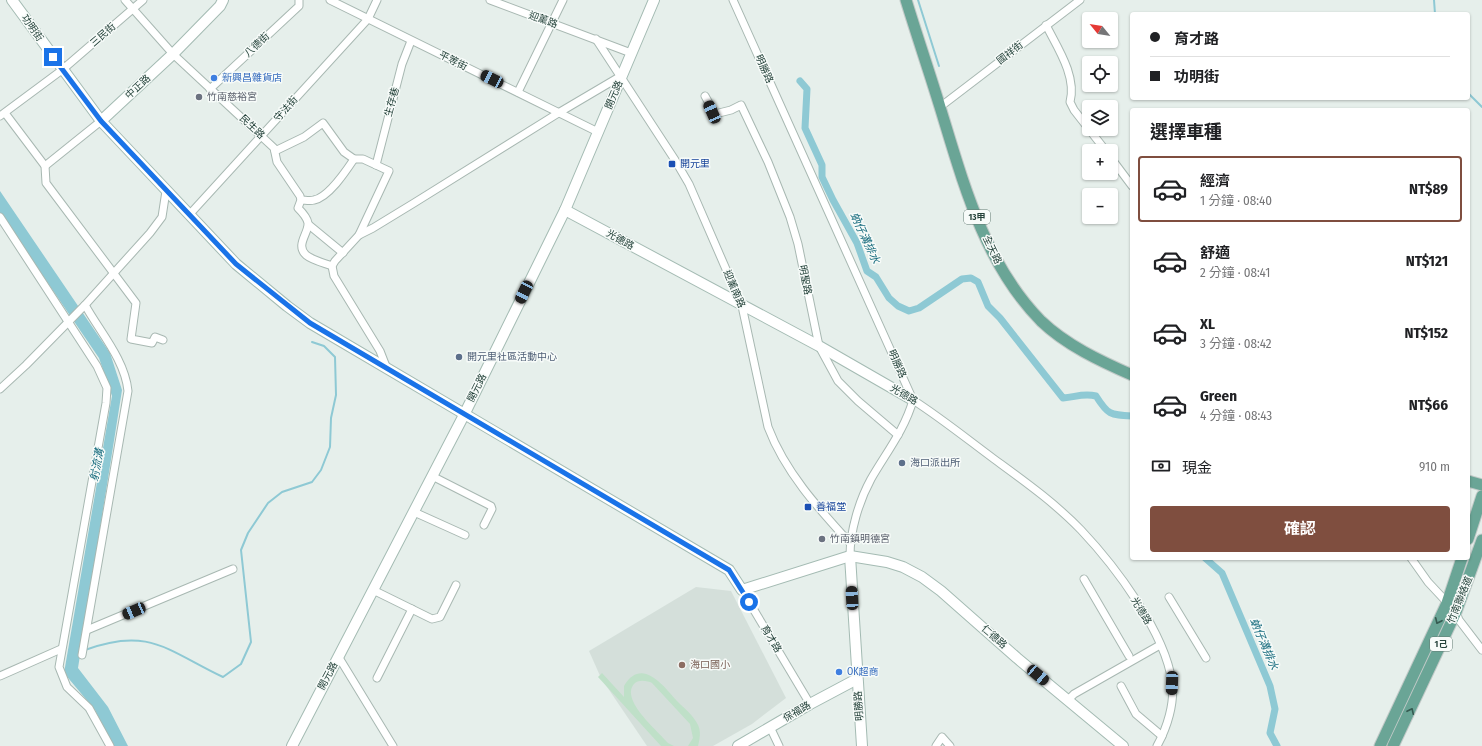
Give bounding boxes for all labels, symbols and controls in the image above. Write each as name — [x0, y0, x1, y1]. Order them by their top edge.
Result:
street label: 迎薰路 — [527, 9, 559, 31]
street label: 功明街 — [18, 12, 46, 44]
north arrow — [1082, 12, 1118, 48]
map controls — [1082, 12, 1118, 224]
street label: 三民街 — [88, 21, 118, 49]
street label: 八德街 — [242, 30, 272, 60]
text: 育才路 — [1174, 30, 1219, 48]
street label: 國祥街 — [994, 39, 1026, 67]
route end — [44, 48, 62, 66]
street label: 平等街 — [437, 49, 469, 73]
street label: 明勝路 — [752, 53, 776, 85]
button: locate — [1082, 56, 1118, 92]
car — [479, 68, 505, 90]
text: 功明街 — [1174, 68, 1219, 86]
street label: 中正路 — [123, 72, 153, 102]
place label: 新興昌雜貨店 — [222, 72, 282, 84]
marker: 新興昌雜貨店 — [209, 73, 219, 83]
street label: 開元路 — [603, 79, 625, 111]
street label: 生存巷 — [382, 86, 402, 118]
place label: 竹南慈裕宮 — [207, 91, 257, 103]
marker: 竹南慈裕宮 — [194, 92, 204, 102]
street label: 守法街 — [272, 94, 300, 124]
car — [702, 99, 722, 125]
button: layers — [1082, 100, 1118, 136]
street label: 民生路 — [237, 112, 267, 142]
text: 選擇車種 — [1150, 121, 1222, 143]
button: + — [1082, 144, 1118, 180]
place label: 開元里 — [680, 158, 710, 170]
marker: 開元里 — [667, 159, 677, 169]
icon: car — [1152, 171, 1188, 207]
text: 經濟 — [1200, 172, 1230, 190]
text: NT$89 — [1409, 180, 1448, 198]
button: − — [1082, 188, 1118, 224]
text: 1 分鐘 · 08:40 — [1200, 193, 1272, 208]
water label: 蚋仔溝排水 — [847, 210, 883, 267]
road number: 13甲 — [964, 210, 990, 224]
street label: 光德路 — [604, 227, 636, 253]
street label: 全天路 — [980, 234, 1004, 266]
icon: car — [1152, 243, 1188, 279]
text: 舒適 — [1200, 244, 1230, 262]
text: NT$121 — [1406, 252, 1448, 270]
street label: 明聖路 — [796, 264, 814, 296]
text: 2 分鐘 · 08:41 — [1200, 265, 1270, 280]
street label: 迎薰南路 — [721, 268, 747, 310]
car — [513, 279, 535, 305]
icon: car — [1152, 315, 1188, 351]
text: XL — [1200, 315, 1215, 333]
text: NT$152 — [1405, 324, 1448, 342]
text: 3 分鐘 · 08:42 — [1200, 336, 1272, 351]
street label: 明勝路 — [885, 348, 909, 380]
place label: 開元里社區活動中心 — [467, 351, 557, 363]
marker: 開元里社區活動中心 — [454, 352, 464, 362]
street label: 開元路 — [465, 372, 489, 404]
street label: 光德路 — [888, 382, 920, 408]
icon: car — [1152, 387, 1188, 423]
text: Green — [1200, 387, 1237, 405]
text: NT$66 — [1409, 396, 1448, 414]
text: 4 分鐘 · 08:43 — [1200, 408, 1272, 423]
water label: 射流溝 — [88, 446, 107, 482]
icon: cash — [1150, 455, 1172, 477]
place label: 海口派出所 — [910, 457, 960, 469]
marker: 海口派出所 — [897, 458, 907, 468]
text: 現金 — [1182, 459, 1212, 477]
text: 910 m — [1419, 459, 1450, 474]
place label: 善福堂 — [816, 501, 846, 513]
marker: 善福堂 — [803, 502, 813, 512]
button: 確認 — [1150, 506, 1450, 552]
place label: 竹南鎮明德宮 — [830, 533, 890, 545]
marker: 竹南鎮明德宮 — [817, 534, 827, 544]
street label: 竹南聯絡道 — [1445, 575, 1475, 625]
car — [845, 586, 859, 610]
route start — [740, 593, 758, 611]
street label: 光德路 — [1128, 595, 1154, 627]
car — [121, 601, 147, 621]
water label: 蚋仔溝排水 — [1247, 616, 1281, 673]
one-way arrow — [1435, 616, 1443, 624]
street label: 育才路 — [758, 623, 784, 655]
street label: 仁德路 — [979, 623, 1009, 651]
road number: 1己 — [1430, 637, 1452, 651]
place label: 海口國小 — [690, 659, 730, 671]
street label: 開元路 — [316, 660, 340, 692]
marker: 海口國小 — [677, 660, 687, 670]
car — [1025, 663, 1051, 687]
place label: OK超商 — [847, 666, 879, 678]
marker: OK超商 — [834, 667, 844, 677]
car — [1166, 671, 1178, 695]
street label: 明勝路 — [852, 691, 866, 721]
street label: 保福路 — [781, 699, 813, 725]
one-way arrow — [1406, 708, 1414, 715]

